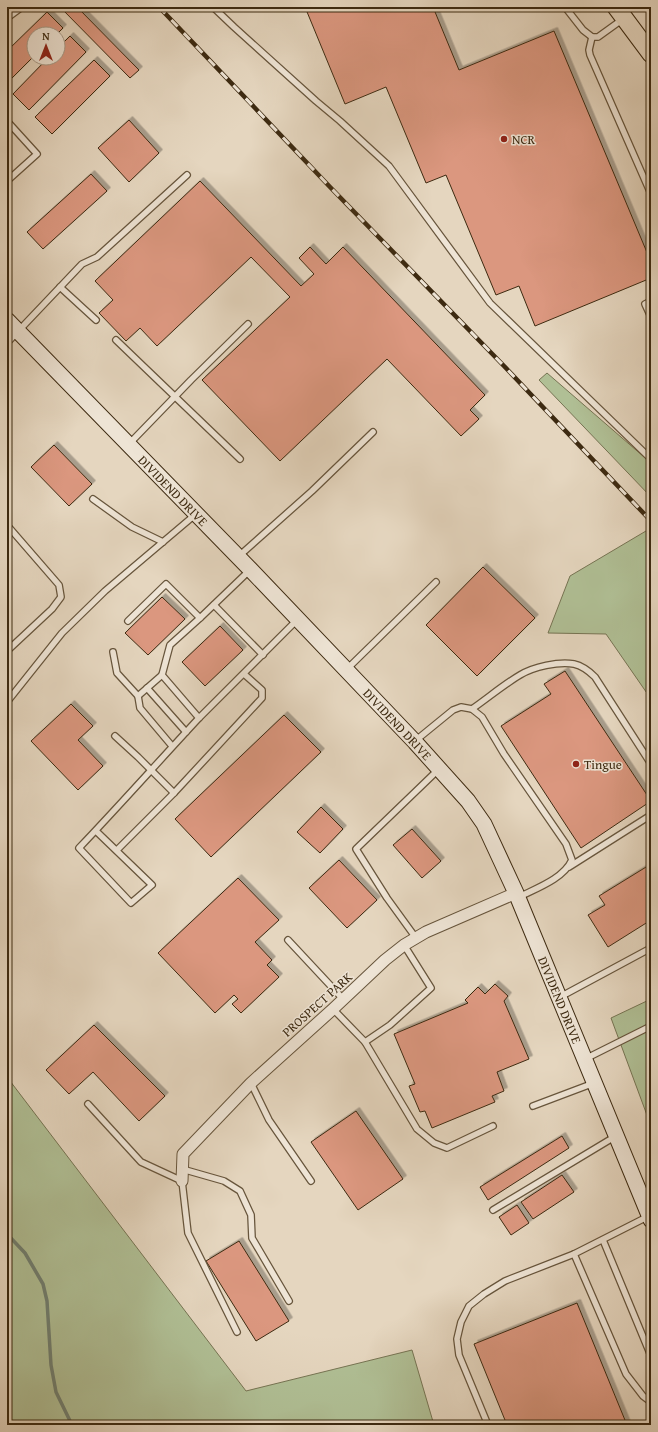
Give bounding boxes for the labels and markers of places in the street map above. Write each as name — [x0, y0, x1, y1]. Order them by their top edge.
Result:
place label: NCR — [512, 130, 536, 149]
marker: NCR — [499, 134, 509, 144]
place label: Tingue — [584, 755, 622, 774]
marker: Tingue — [571, 759, 581, 769]

